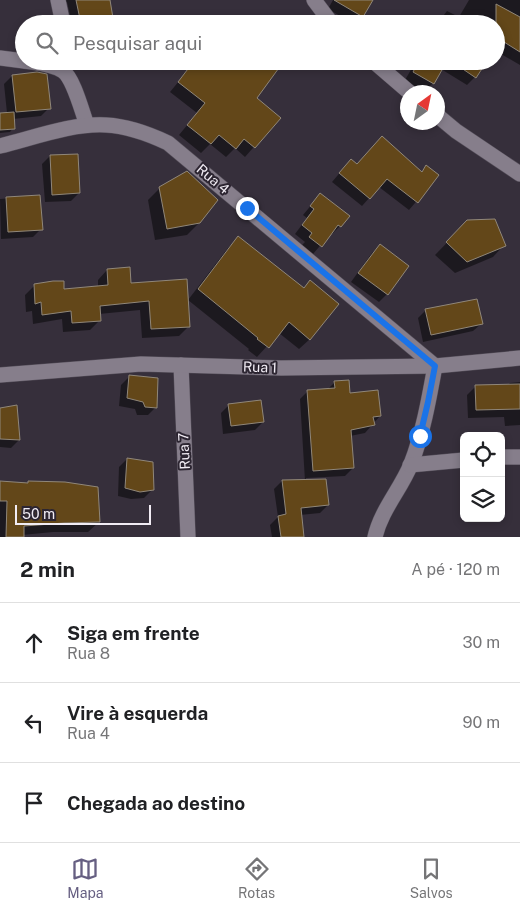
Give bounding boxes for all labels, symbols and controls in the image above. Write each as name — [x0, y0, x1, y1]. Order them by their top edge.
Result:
search box — [15, 15, 505, 70]
icon: search — [33, 29, 61, 57]
text: Pesquisar aqui — [73, 32, 202, 54]
north arrow — [400, 85, 445, 130]
street label: Rua 4 — [194, 161, 233, 197]
route end — [236, 197, 259, 220]
street label: Rua 1 — [243, 358, 277, 376]
route start — [409, 425, 432, 448]
street label: Rua 7 — [175, 432, 193, 470]
map controls — [460, 432, 505, 522]
button: locate — [460, 432, 505, 477]
button: layers — [460, 477, 505, 522]
scale bar — [15, 502, 151, 525]
text: 50 m — [22, 506, 55, 522]
text: 2 min — [20, 557, 75, 582]
text: A pé · 120 m — [411, 560, 500, 579]
text: Siga em frente — [67, 622, 200, 644]
icon: ahead — [20, 629, 48, 657]
text: 30 m — [463, 633, 500, 652]
text: Rua 8 — [67, 644, 110, 663]
text: Vire à esquerda — [67, 702, 208, 724]
icon: left — [20, 709, 48, 737]
text: 90 m — [463, 713, 500, 732]
text: Rua 4 — [67, 724, 110, 743]
icon: arrive — [20, 789, 48, 817]
text: Chegada ao destino — [67, 792, 245, 814]
tab: Mapa — [67, 855, 103, 901]
tab: Rotas — [238, 855, 275, 901]
tab: Salvos — [410, 855, 453, 901]

